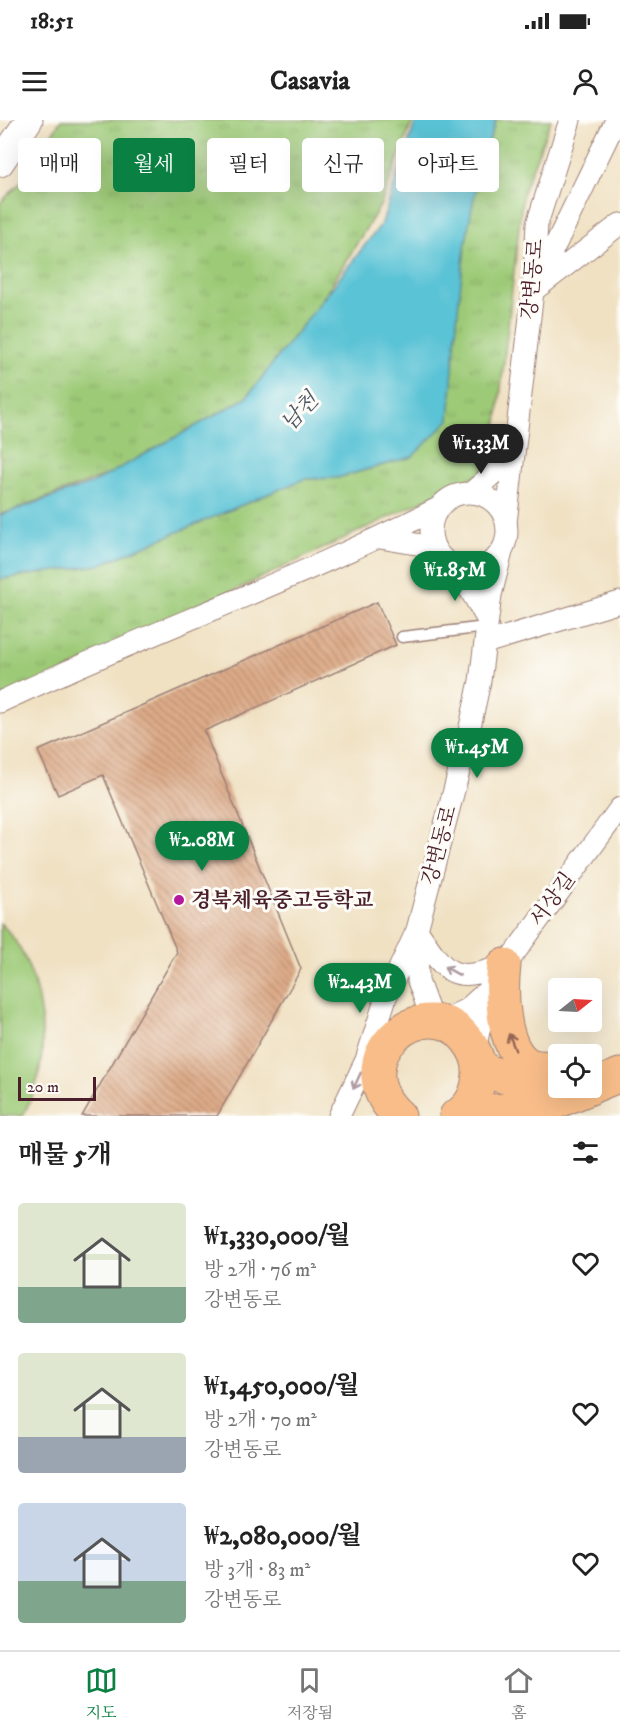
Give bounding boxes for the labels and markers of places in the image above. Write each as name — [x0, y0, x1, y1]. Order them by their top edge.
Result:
pin: ₩1.33M — [432, 424, 530, 475]
pin: ₩1.85M — [406, 551, 504, 602]
pin: ₩1.45M — [428, 728, 526, 779]
pin: ₩2.08M — [153, 821, 251, 872]
place label: 경북체육중고등학교 — [191, 888, 374, 914]
marker: 경북체육중고등학교 — [172, 893, 186, 907]
pin: ₩2.43M — [311, 963, 409, 1014]

